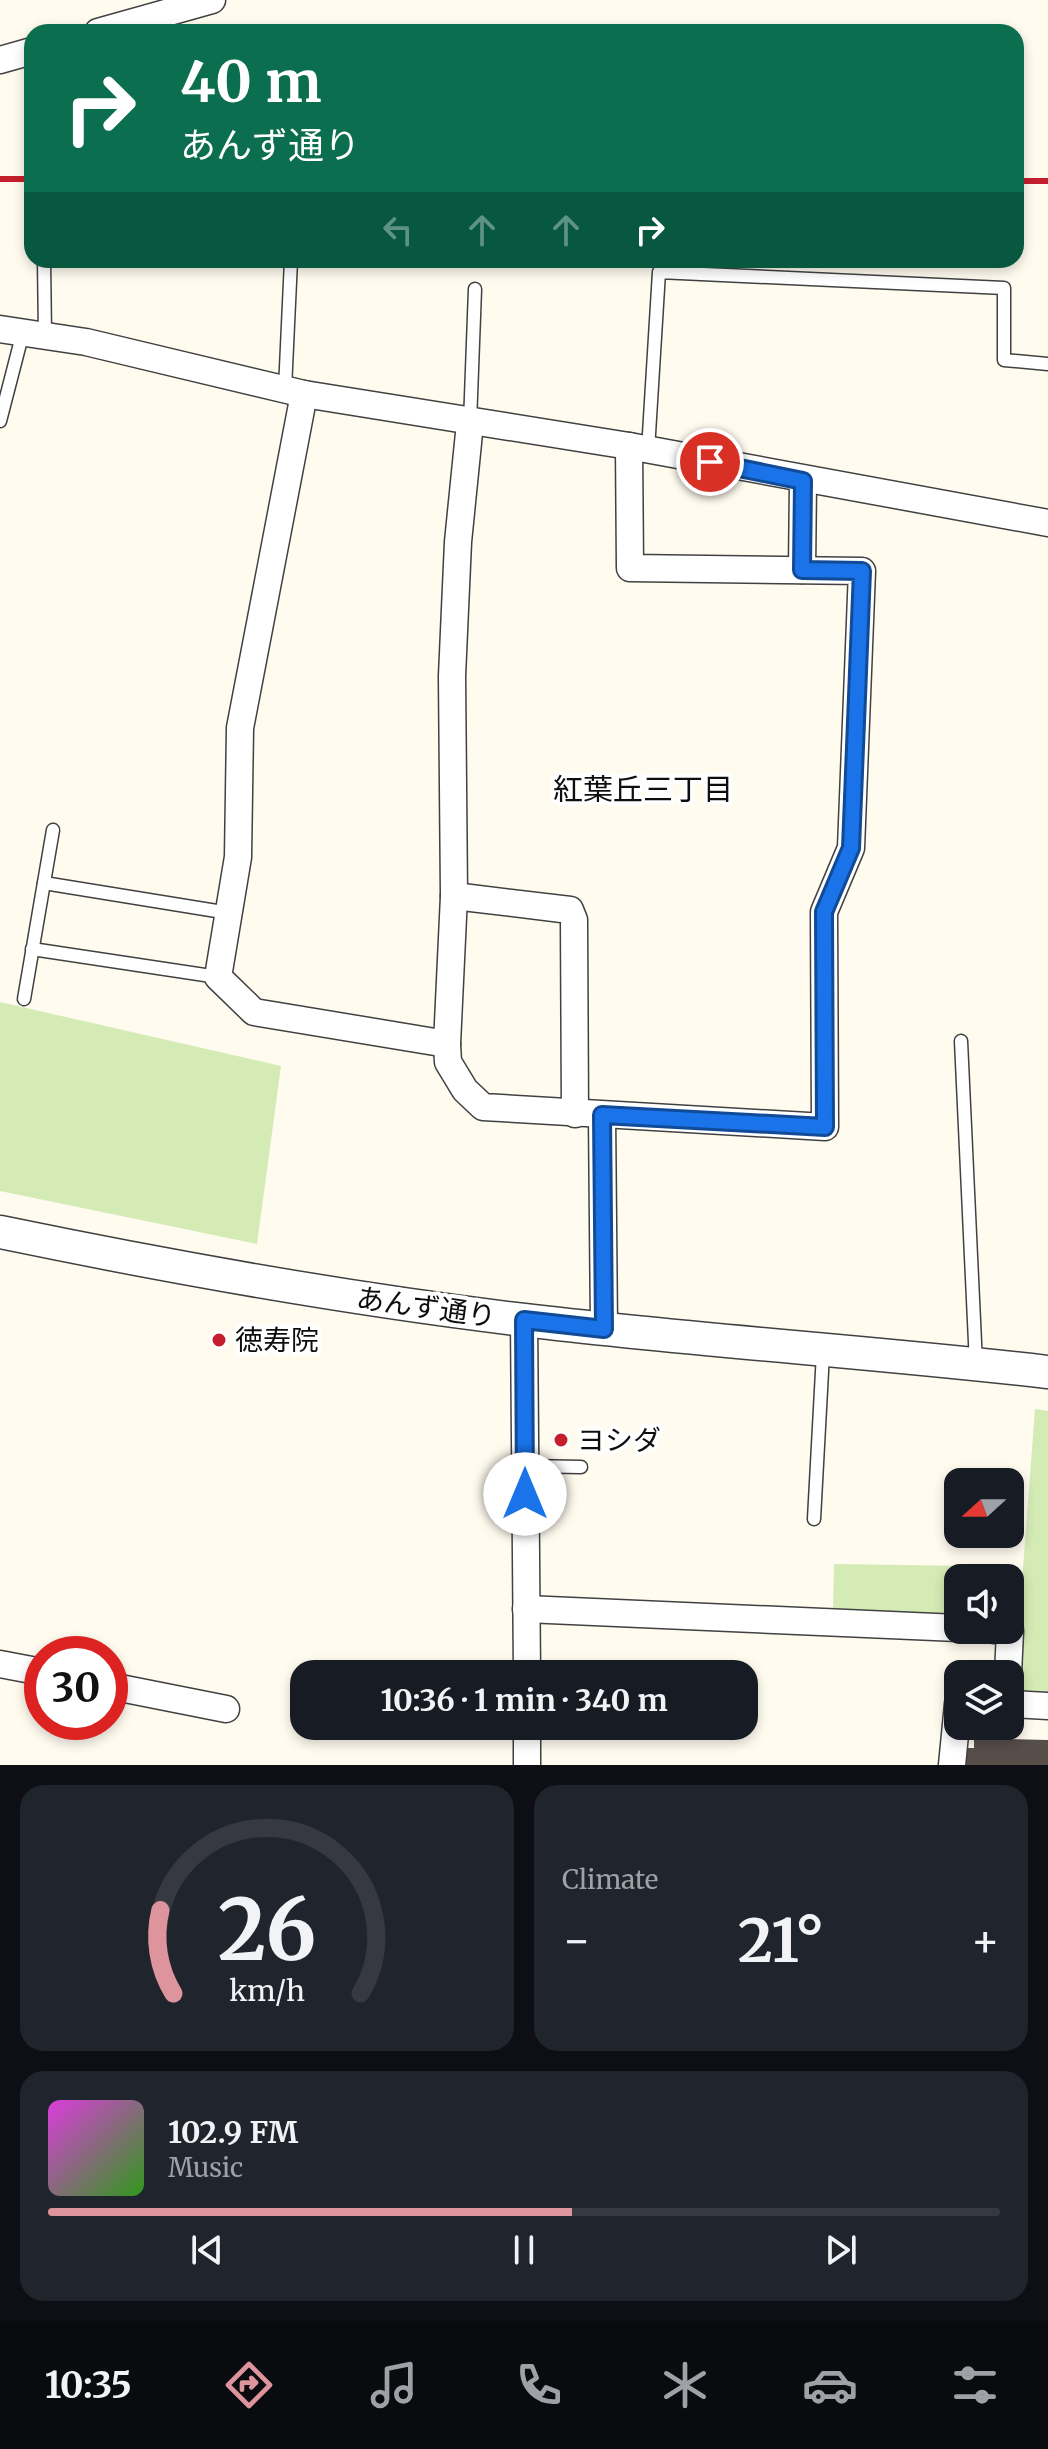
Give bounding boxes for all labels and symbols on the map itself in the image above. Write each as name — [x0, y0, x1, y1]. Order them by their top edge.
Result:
pin — [676, 428, 744, 496]
district label: 紅葉丘三丁目 — [553, 770, 733, 808]
street label: あんず通り — [354, 1279, 498, 1335]
place label: 徳寿院 — [235, 1322, 319, 1358]
marker: 徳寿院 — [210, 1331, 228, 1349]
place label: ヨシダ — [577, 1422, 661, 1458]
marker: ヨシダ — [552, 1431, 570, 1449]
position arrow — [483, 1452, 567, 1536]
north arrow — [944, 1468, 1024, 1548]
speed limit sign: 30 — [24, 1636, 128, 1740]

